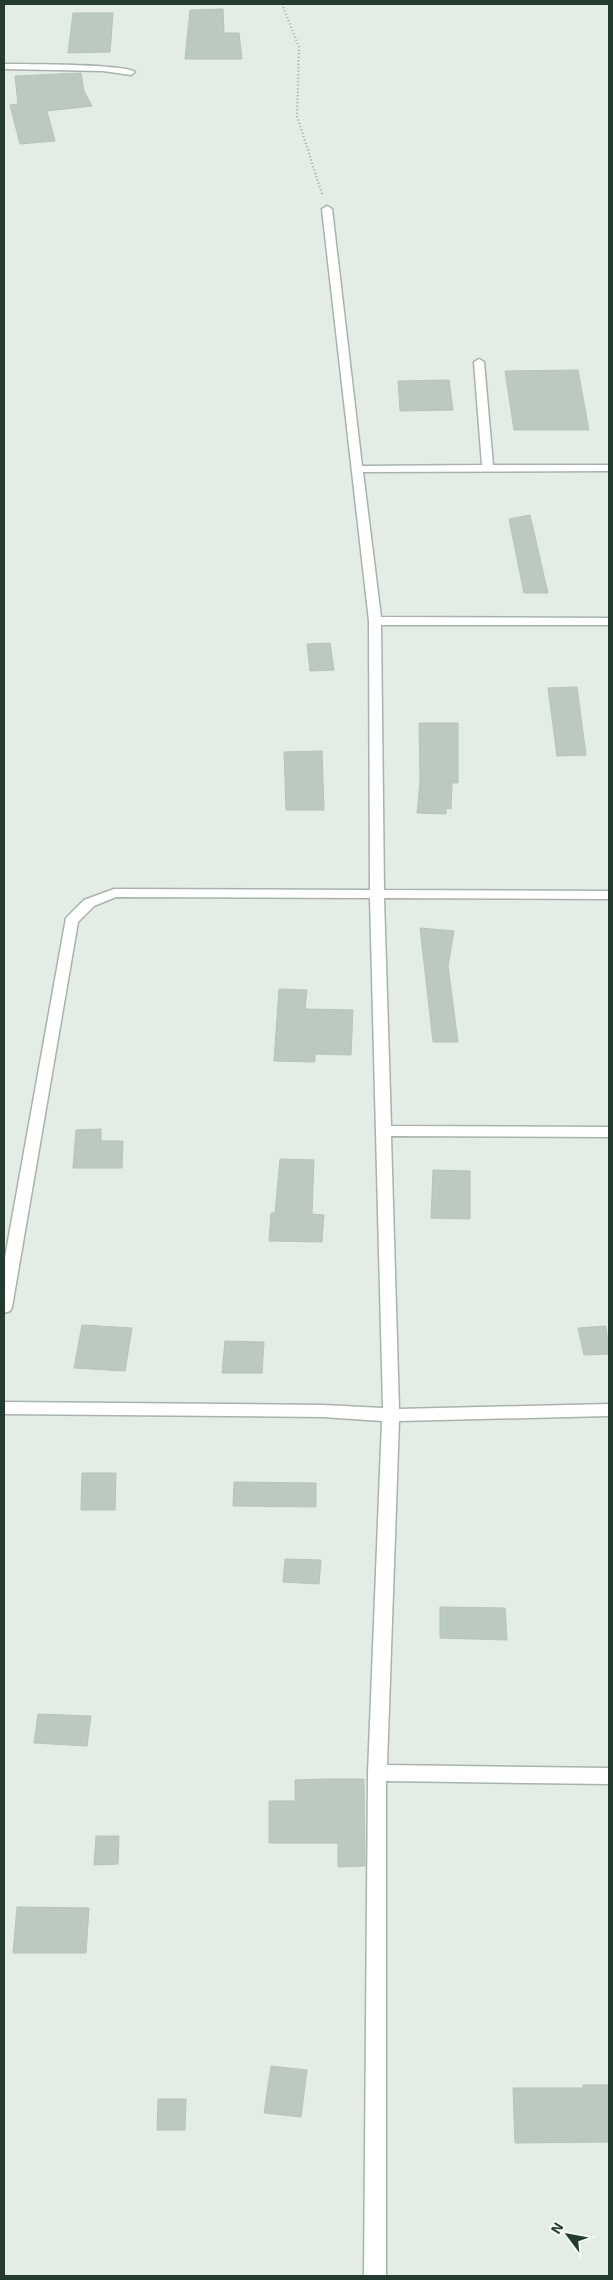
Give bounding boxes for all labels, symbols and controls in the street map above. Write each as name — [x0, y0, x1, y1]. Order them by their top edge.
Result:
north arrow — [543, 2210, 593, 2260]
text: N — [547, 2219, 566, 2237]

